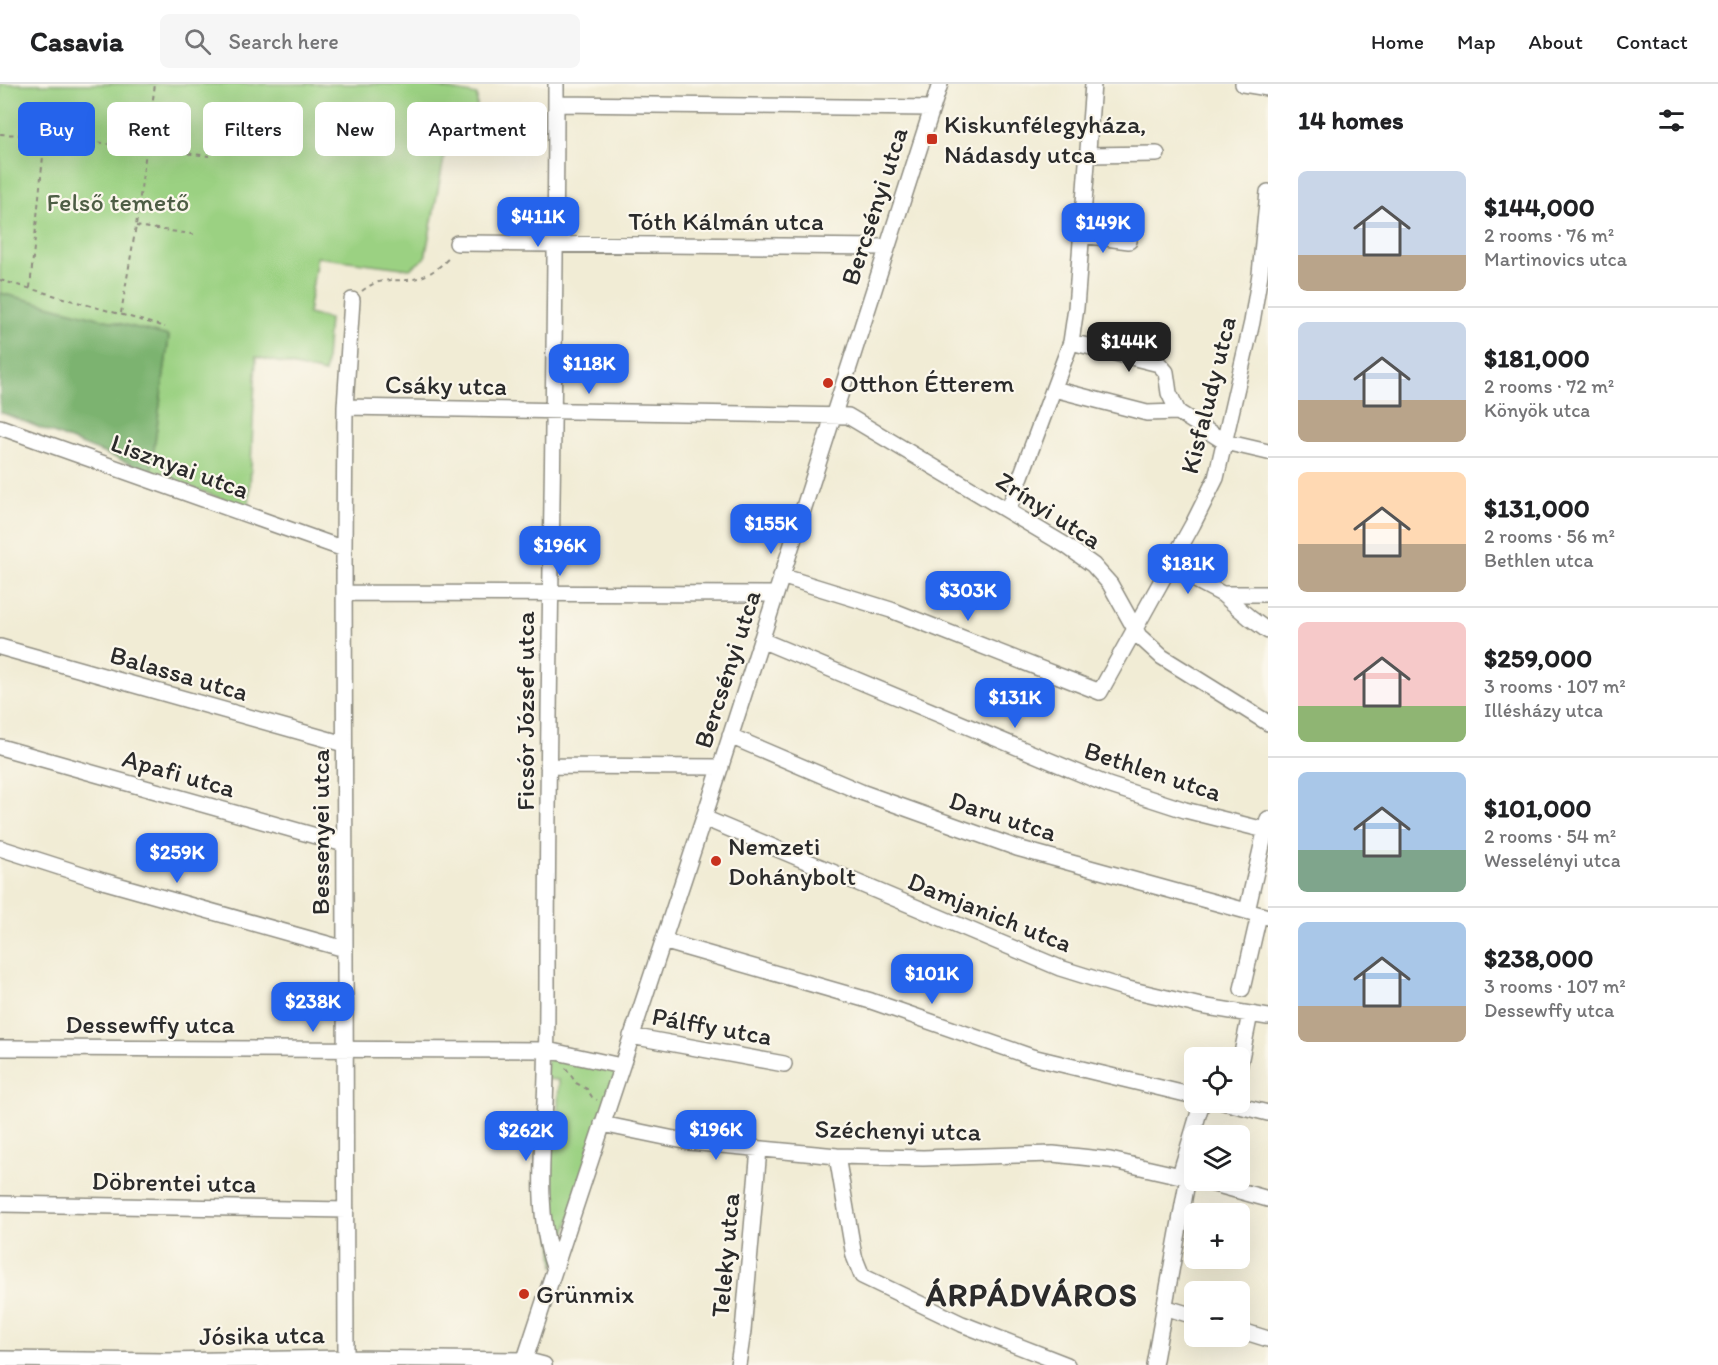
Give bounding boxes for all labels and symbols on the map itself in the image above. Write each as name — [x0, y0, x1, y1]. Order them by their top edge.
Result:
place label: Kiskunfélegyháza, Nádasdy utca — [944, 108, 1147, 170]
street label: Bercsényi utca — [833, 122, 915, 289]
marker: Kiskunfélegyháza, Nádasdy utca — [925, 132, 939, 146]
park label: Felső temető — [47, 186, 189, 218]
pin: $411K — [496, 197, 580, 248]
pin: $149K — [1061, 203, 1145, 254]
street label: Tóth Kálmán utca — [628, 205, 824, 237]
street label: Kisfaludy utca — [1173, 313, 1243, 477]
pin: $144K — [1087, 322, 1171, 373]
pin: $118K — [547, 344, 631, 395]
place label: Otthon Étterem — [840, 367, 1014, 399]
street label: Csáky utca — [385, 368, 507, 402]
marker: Otthon Étterem — [821, 376, 835, 390]
street label: Lisznyai utca — [107, 426, 254, 506]
street label: Zrínyi utca — [990, 464, 1108, 556]
pin: $155K — [729, 504, 813, 555]
pin: $196K — [518, 526, 602, 577]
pin: $181K — [1146, 544, 1230, 595]
pin: $303K — [926, 571, 1010, 622]
street label: Bercsényi utca — [686, 585, 768, 752]
street label: Ficsór József utca — [509, 611, 541, 811]
street label: Balassa utca — [106, 638, 252, 708]
pin: $131K — [973, 678, 1057, 729]
street label: Bethlen utca — [1080, 734, 1226, 808]
street label: Apafi utca — [119, 742, 240, 804]
street label: Bessenyei utca — [304, 748, 336, 915]
street label: Daru utca — [945, 784, 1061, 849]
place label: Nemzeti Dohánybolt — [728, 830, 856, 892]
pin: $259K — [135, 833, 219, 884]
marker: Nemzeti Dohánybolt — [709, 854, 723, 868]
street label: Damjanich utca — [904, 865, 1077, 959]
pin: $101K — [890, 954, 974, 1005]
pin: $238K — [271, 982, 355, 1033]
street label: Pálffy utca — [650, 1000, 775, 1052]
street label: Dessewffy utca — [65, 1008, 235, 1040]
pin: $196K — [674, 1110, 758, 1161]
pin: $262K — [484, 1111, 568, 1162]
street label: Széchenyi utca — [814, 1113, 982, 1147]
street label: Döbrentei utca — [91, 1165, 257, 1199]
street label: Teleky utca — [704, 1191, 746, 1319]
district label: ÁRPÁDVÁROS — [925, 1276, 1138, 1314]
place label: Grünmix — [536, 1278, 634, 1310]
marker: Grünmix — [517, 1287, 531, 1301]
street label: Jósika utca — [199, 1318, 326, 1352]

